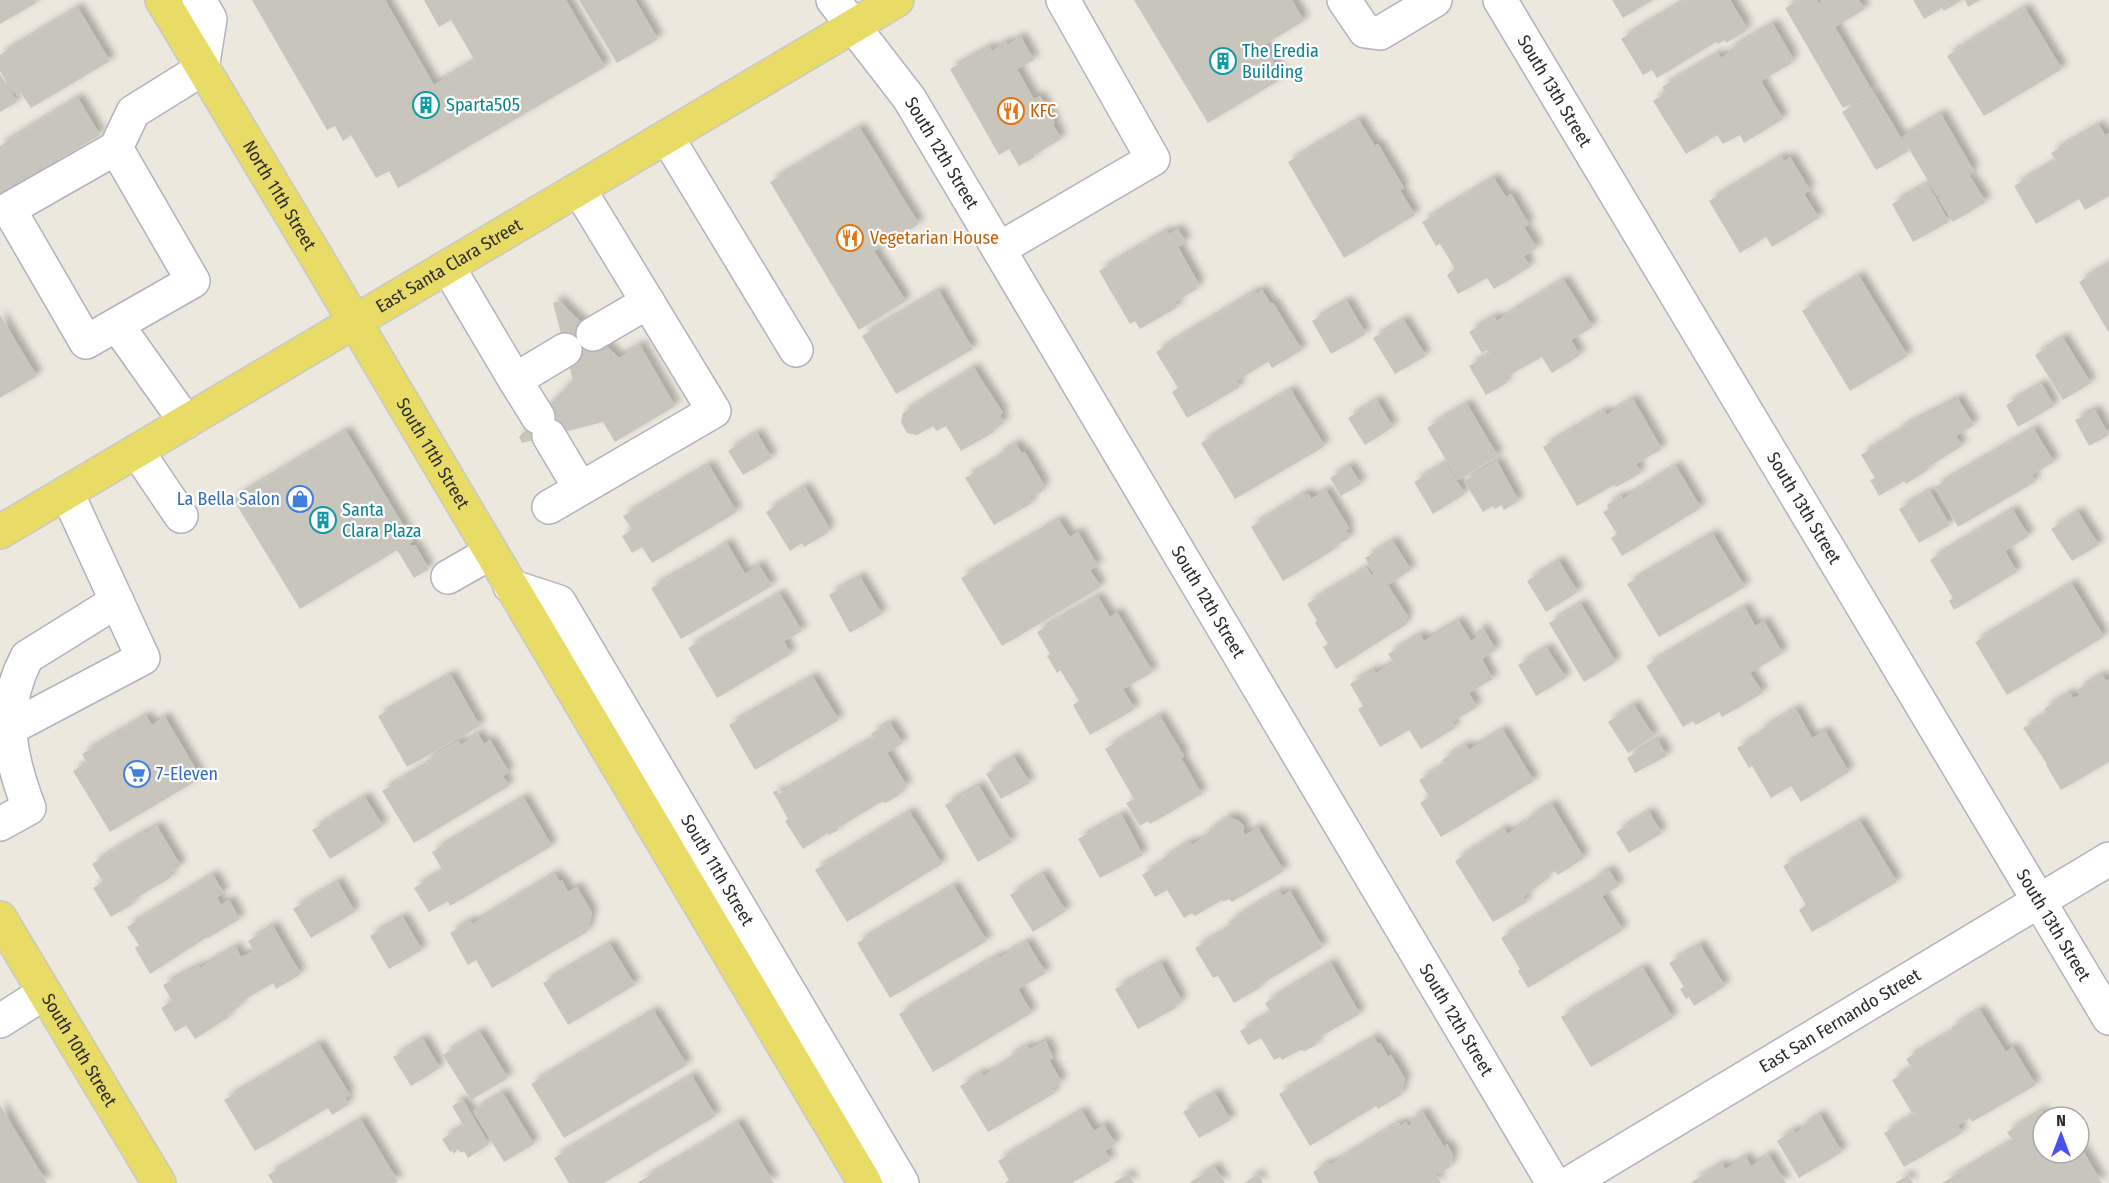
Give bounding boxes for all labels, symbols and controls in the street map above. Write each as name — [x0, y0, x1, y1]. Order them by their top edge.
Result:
street label: South 13th Street — [1512, 31, 1596, 151]
place label: The Eredia Building — [1242, 40, 1319, 83]
building icon: The Eredia Building — [1208, 46, 1238, 76]
building icon: Sparta505 — [411, 90, 441, 120]
street label: South 12th Street — [900, 93, 983, 213]
place label: Sparta505 — [446, 94, 520, 116]
restaurant icon: KFC — [996, 96, 1026, 126]
place label: KFC — [1030, 100, 1056, 122]
street label: North 11th Street — [238, 137, 321, 254]
street label: East Santa Clara Street — [372, 214, 526, 318]
restaurant icon: Vegetarian House — [835, 223, 865, 253]
place label: Vegetarian House — [870, 227, 999, 249]
street label: South 11th Street — [391, 394, 474, 513]
street label: South 13th Street — [1762, 448, 1846, 568]
shop icon: La Bella Salon — [285, 484, 315, 514]
place label: La Bella Salon — [177, 488, 280, 510]
place label: Santa Clara Plaza — [342, 499, 422, 542]
building icon: Santa Clara Plaza — [308, 505, 338, 535]
street label: South 12th Street — [1166, 542, 1250, 662]
supermarket icon: 7-Eleven — [122, 759, 152, 789]
place label: 7-Eleven — [156, 763, 218, 785]
street label: South 11th Street — [676, 811, 759, 930]
street label: South 13th Street — [2012, 865, 2095, 985]
street label: South 12th Street — [1414, 960, 1498, 1080]
street label: East San Fernando Street — [1755, 964, 1925, 1078]
street label: South 10th Street — [37, 990, 122, 1111]
north arrow — [2031, 1105, 2091, 1165]
text: N — [2056, 1111, 2066, 1130]

